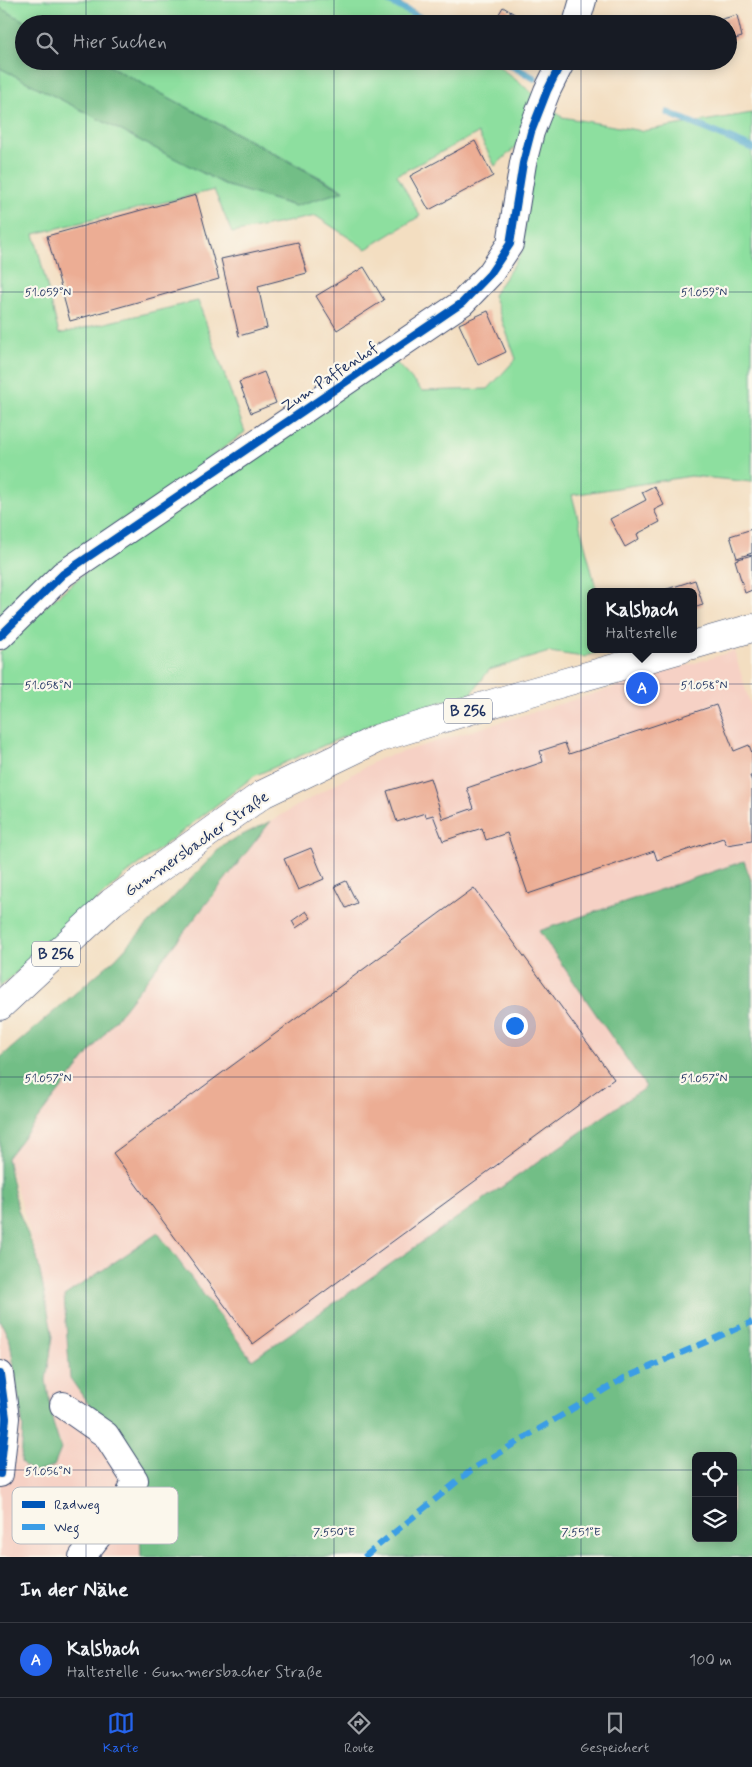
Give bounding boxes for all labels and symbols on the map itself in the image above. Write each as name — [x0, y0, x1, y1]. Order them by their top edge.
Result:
text: 51.059°N — [25, 285, 71, 301]
text: 51.059°N — [681, 285, 727, 301]
street label: Zum Paffenhof — [278, 337, 382, 417]
pin: A — [626, 669, 658, 707]
text: 51.058°N — [25, 678, 71, 694]
text: 51.058°N — [681, 678, 727, 694]
road number: B 256 — [444, 698, 492, 724]
street label: Gummersbacher Straße — [121, 786, 273, 902]
road number: B 256 — [32, 942, 80, 966]
your location — [502, 1013, 528, 1039]
text: 51.057°N — [24, 1071, 72, 1087]
text: 51.057°N — [680, 1071, 728, 1087]
text: 51.056°N — [25, 1464, 71, 1480]
legend — [12, 1487, 178, 1544]
text: Radweg — [54, 1496, 100, 1514]
text: Weg — [54, 1519, 80, 1539]
text: 7.550°E — [313, 1525, 355, 1541]
text: 7.551°E — [561, 1525, 601, 1541]

